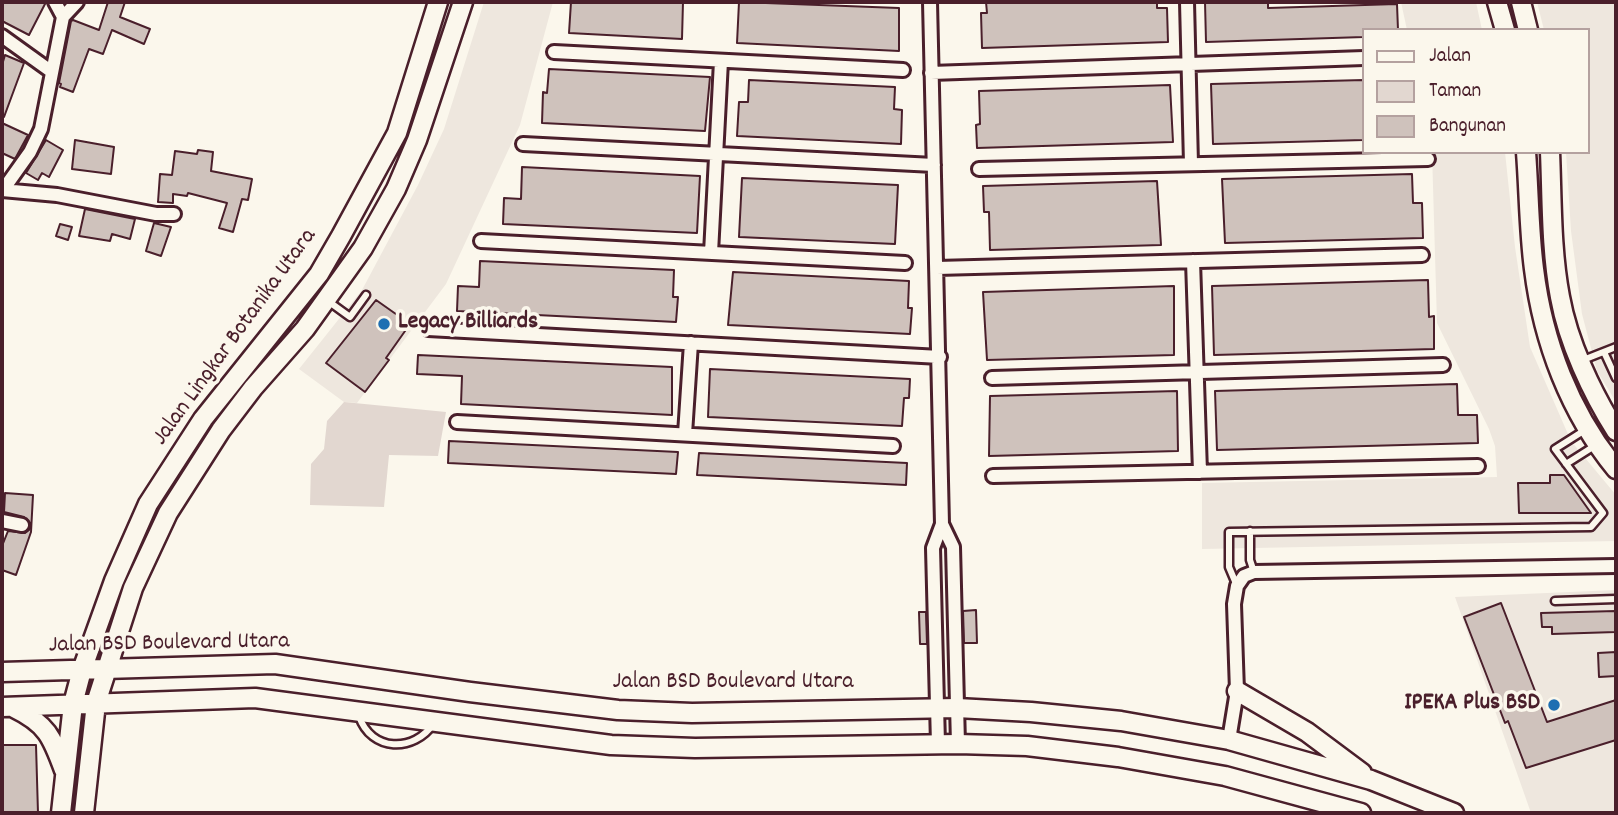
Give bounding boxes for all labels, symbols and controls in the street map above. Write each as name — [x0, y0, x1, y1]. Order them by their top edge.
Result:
legend — [1362, 28, 1590, 154]
text: Jalan — [1429, 42, 1471, 72]
text: Taman — [1429, 77, 1481, 107]
text: Bangunan — [1429, 112, 1506, 142]
street label: Jalan Lingkar Botanika Utara — [148, 224, 324, 452]
place label: Legacy Billiards — [398, 310, 538, 338]
marker: Legacy Billiards — [376, 316, 392, 332]
street label: Jalan BSD Boulevard Utara — [48, 629, 290, 661]
street label: Jalan BSD Boulevard Utara — [613, 670, 853, 698]
place label: IPEKA Plus BSD — [1404, 691, 1540, 719]
marker: IPEKA Plus BSD — [1546, 697, 1562, 713]

